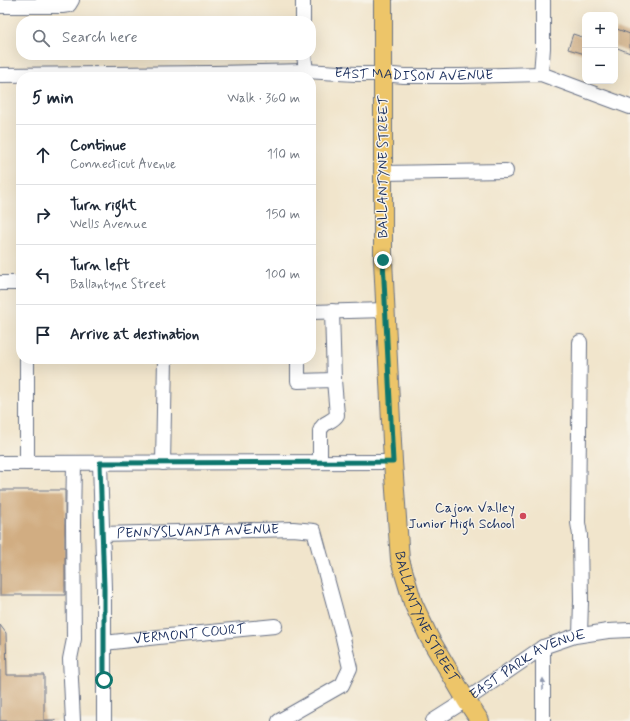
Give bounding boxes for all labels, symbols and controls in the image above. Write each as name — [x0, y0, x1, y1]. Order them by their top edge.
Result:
map controls — [582, 12, 618, 84]
button: + — [582, 12, 618, 48]
search box — [16, 16, 316, 60]
icon: search — [30, 27, 52, 49]
text: Search here — [62, 28, 138, 48]
button: − — [582, 48, 618, 84]
street label: EAST MADISON AVENUE — [334, 64, 493, 85]
text: 5 min — [32, 87, 74, 109]
text: Walk · 360 m — [227, 90, 300, 107]
street label: BALLANTYNE STREET — [374, 95, 392, 238]
text: Continue — [70, 136, 126, 156]
icon: ahead — [32, 144, 54, 166]
text: 110 m — [267, 146, 300, 163]
text: Connecticut Avenue — [70, 156, 176, 173]
text: Turn right — [70, 196, 137, 216]
icon: right — [32, 204, 54, 226]
text: 150 m — [266, 206, 300, 223]
text: Wells Avenue — [70, 216, 147, 233]
route end — [374, 251, 392, 269]
text: Turn left — [70, 256, 130, 276]
icon: left — [32, 264, 54, 286]
text: 100 m — [265, 266, 300, 283]
text: Ballantyne Street — [70, 276, 166, 293]
icon: arrive — [32, 324, 54, 346]
text: Arrive at destination — [70, 325, 199, 345]
place label: Cajon Valley Junior High School — [408, 499, 515, 535]
marker: Cajon Valley Junior High School — [518, 511, 528, 521]
street label: PENNYSLVANIA AVENUE — [116, 520, 279, 543]
street label: BALLANTYNE STREET — [390, 551, 463, 686]
street label: VERMONT COURT — [132, 620, 247, 649]
street label: EAST PARK AVENUE — [466, 626, 587, 704]
route start — [95, 671, 113, 689]
one-way arrow — [540, 677, 546, 690]

